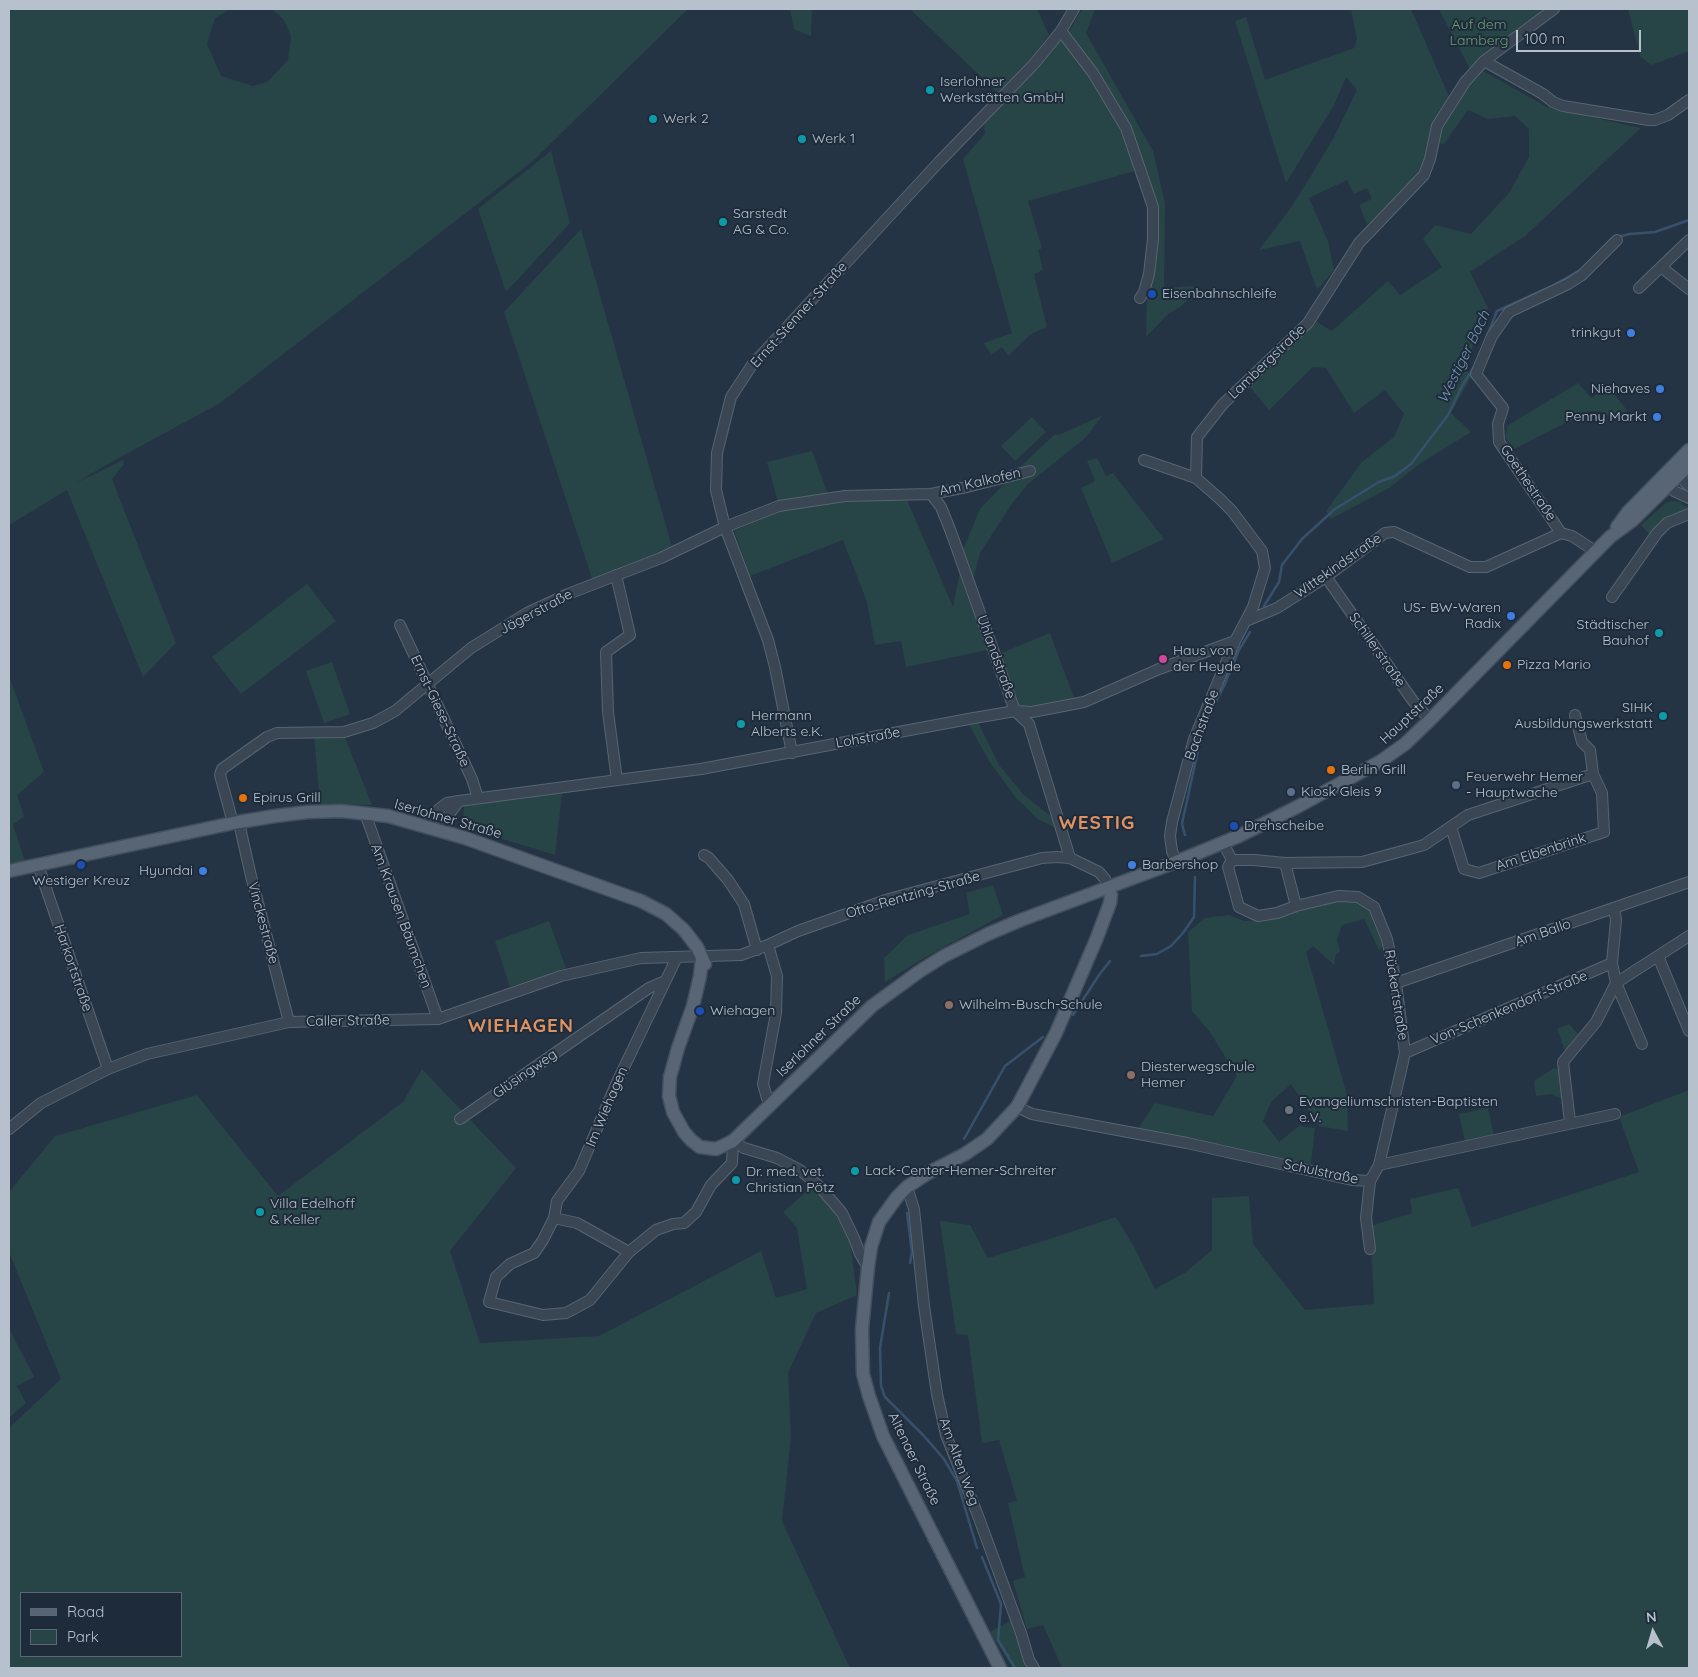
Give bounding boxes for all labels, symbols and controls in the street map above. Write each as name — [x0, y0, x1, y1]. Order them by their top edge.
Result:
park label: Auf dem Lamberg — [1449, 17, 1509, 49]
scale bar — [1518, 20, 1643, 52]
text: 100 m — [1524, 29, 1565, 48]
place label: Iserlohner Werkstätten GmbH — [940, 74, 1064, 106]
marker: Iserlohner Werkstätten GmbH — [924, 84, 936, 96]
place label: Werk 2 — [663, 111, 709, 127]
marker: Werk 2 — [647, 113, 659, 125]
place label: Werk 1 — [812, 131, 855, 147]
marker: Werk 1 — [796, 133, 808, 145]
place label: Sarstedt AG & Co. — [733, 206, 789, 238]
marker: Sarstedt AG & Co. — [717, 216, 729, 228]
street label: Ernst-Stenner-Straße — [747, 259, 851, 371]
place label: Eisenbahnschleife — [1162, 286, 1277, 302]
marker: Eisenbahnschleife — [1146, 288, 1158, 300]
water label: Westiger Bach — [1434, 308, 1494, 406]
street label: Lambergstraße — [1225, 321, 1309, 403]
place label: trinkgut — [1571, 325, 1621, 341]
marker: trinkgut — [1625, 327, 1637, 339]
place label: Niehaves — [1591, 381, 1650, 397]
marker: Niehaves — [1654, 383, 1666, 395]
place label: Penny Markt — [1565, 409, 1647, 425]
marker: Penny Markt — [1651, 411, 1663, 423]
street label: Goethestraße — [1496, 442, 1560, 524]
street label: Am Kalkofen — [938, 464, 1022, 500]
street label: Wittekindstraße — [1291, 530, 1385, 602]
street label: Jägerstraße — [497, 586, 575, 638]
place label: US- BW-Waren Radix — [1403, 600, 1501, 632]
street label: Schillerstraße — [1345, 610, 1409, 690]
marker: US- BW-Waren Radix — [1505, 610, 1517, 622]
street label: Uhlandstraße — [973, 613, 1019, 701]
place label: Städtischer Bauhof — [1577, 617, 1649, 650]
marker: Städtischer Bauhof — [1653, 627, 1665, 639]
place label: Haus von der Heyde — [1173, 643, 1241, 676]
street label: Ernst-Giese-Straße — [407, 652, 473, 770]
marker: Haus von der Heyde — [1157, 653, 1169, 665]
place label: Pizza Mario — [1517, 657, 1591, 673]
marker: Pizza Mario — [1501, 659, 1513, 671]
street label: Hauptstraße — [1377, 680, 1447, 748]
street label: Bachstraße — [1181, 687, 1223, 763]
place label: SIHK Ausbildungswerkstatt — [1515, 700, 1653, 732]
place label: Hermann Alberts e.K. — [751, 708, 823, 740]
marker: SIHK Ausbildungswerkstatt — [1657, 710, 1669, 722]
marker: Hermann Alberts e.K. — [735, 718, 747, 730]
street label: Lohstraße — [834, 724, 902, 752]
place label: Berlin Grill — [1341, 762, 1406, 778]
marker: Berlin Grill — [1325, 764, 1337, 776]
place label: Feuerwehr Hemer - Hauptwache — [1466, 769, 1583, 802]
marker: Feuerwehr Hemer - Hauptwache — [1450, 779, 1462, 791]
place label: Kiosk Gleis 9 — [1301, 784, 1382, 800]
marker: Kiosk Gleis 9 — [1285, 786, 1297, 798]
place label: Epirus Grill — [253, 790, 321, 806]
marker: Epirus Grill — [237, 792, 249, 804]
street label: Iserlohner Straße — [392, 796, 504, 842]
district label: WESTIG — [1058, 812, 1136, 834]
place label: Drehscheibe — [1244, 818, 1324, 834]
marker: Drehscheibe — [1228, 820, 1240, 832]
street label: Am Eibenbrink — [1494, 830, 1588, 874]
street label: Am Krausen Bäumchen — [367, 842, 435, 990]
place label: Barbershop — [1142, 857, 1218, 873]
marker: Westiger Kreuz — [75, 859, 87, 871]
marker: Barbershop — [1126, 859, 1138, 871]
place label: Hyundai — [139, 863, 193, 879]
marker: Hyundai — [197, 865, 209, 877]
street label: Otto-Rentzing-Straße — [844, 868, 982, 922]
place label: Westiger Kreuz — [32, 873, 130, 889]
street label: Vinckestraße — [244, 880, 282, 966]
street label: Am Ballo — [1513, 916, 1573, 950]
street label: Harkortstraße — [50, 922, 96, 1014]
street label: Rückertstraße — [1381, 949, 1411, 1041]
street label: Von-Schenkendorf-Straße — [1428, 967, 1590, 1049]
street label: Iserlohner Straße — [773, 991, 865, 1081]
place label: Wilhelm-Busch-Schule — [959, 997, 1102, 1013]
marker: Wilhelm-Busch-Schule — [943, 999, 955, 1011]
place label: Wiehagen — [710, 1003, 775, 1019]
marker: Wiehagen — [694, 1005, 706, 1017]
street label: Caller Straße — [306, 1012, 390, 1030]
district label: WIEHAGEN — [467, 1015, 575, 1037]
street label: Glüsingweg — [490, 1046, 560, 1102]
place label: Diesterwegschule Hemer — [1141, 1059, 1255, 1092]
street label: Im Wiehagen — [583, 1064, 631, 1150]
marker: Diesterwegschule Hemer — [1125, 1069, 1137, 1081]
place label: Evangeliumschristen-Baptisten e.V. — [1299, 1094, 1498, 1126]
marker: Evangeliumschristen-Baptisten e.V. — [1283, 1104, 1295, 1116]
street label: Schulstraße — [1282, 1156, 1360, 1188]
place label: Lack-Center-Hemer-Schreiter — [865, 1163, 1056, 1179]
place label: Dr. med. vet. Christian Pötz — [746, 1164, 834, 1196]
marker: Lack-Center-Hemer-Schreiter — [849, 1165, 861, 1177]
marker: Dr. med. vet. Christian Pötz — [730, 1174, 742, 1186]
place label: Villa Edelhoff & Keller — [270, 1196, 355, 1228]
marker: Villa Edelhoff & Keller — [254, 1206, 266, 1218]
street label: Altenaer Straße — [884, 1410, 944, 1508]
street label: Am Alten Weg — [935, 1416, 983, 1508]
legend — [20, 1592, 182, 1657]
text: Road — [67, 1602, 104, 1621]
north arrow — [1628, 1607, 1678, 1657]
text: N — [1645, 1608, 1657, 1627]
text: Park — [67, 1627, 99, 1646]

